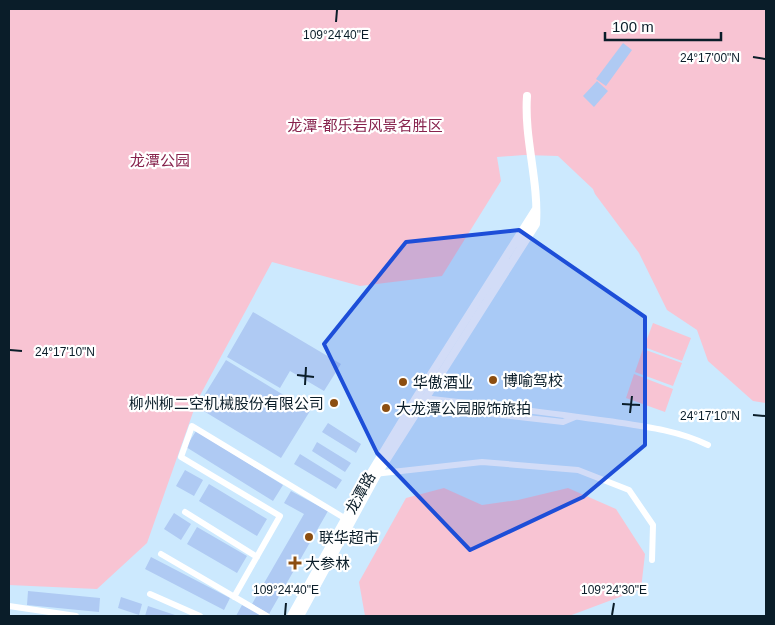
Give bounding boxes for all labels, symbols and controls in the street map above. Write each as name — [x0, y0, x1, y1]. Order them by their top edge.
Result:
scale bar — [605, 10, 721, 42]
text: 100 m — [612, 18, 654, 35]
text: 109°24'40"E — [303, 28, 369, 42]
text: 24°17'00"N — [680, 51, 740, 65]
park label: 龙潭-都乐岩风景名胜区 — [288, 117, 443, 134]
park label: 龙潭公园 — [130, 152, 190, 169]
text: 24°17'10"N — [35, 345, 95, 359]
place label: 博喻驾校 — [503, 372, 563, 389]
place label: 华傲酒业 — [413, 374, 473, 391]
marker: 博喻驾校 — [487, 374, 499, 386]
marker: 华傲酒业 — [397, 376, 409, 388]
place label: 柳州柳二空机械股份有限公司 — [129, 395, 324, 412]
marker: 柳州柳二空机械股份有限公司 — [328, 397, 340, 409]
place label: 大龙潭公园服饰旅拍 — [396, 400, 531, 417]
marker: 大龙潭公园服饰旅拍 — [380, 402, 392, 414]
text: 24°17'10"N — [680, 409, 740, 423]
street label: 龙潭路 — [342, 469, 378, 517]
place label: 联华超市 — [319, 529, 379, 546]
marker: 联华超市 — [303, 531, 315, 543]
place label: 大参林 — [305, 555, 350, 572]
marker: 大参林 — [289, 557, 301, 569]
text: 109°24'40"E — [253, 583, 319, 597]
text: 109°24'30"E — [581, 583, 647, 597]

